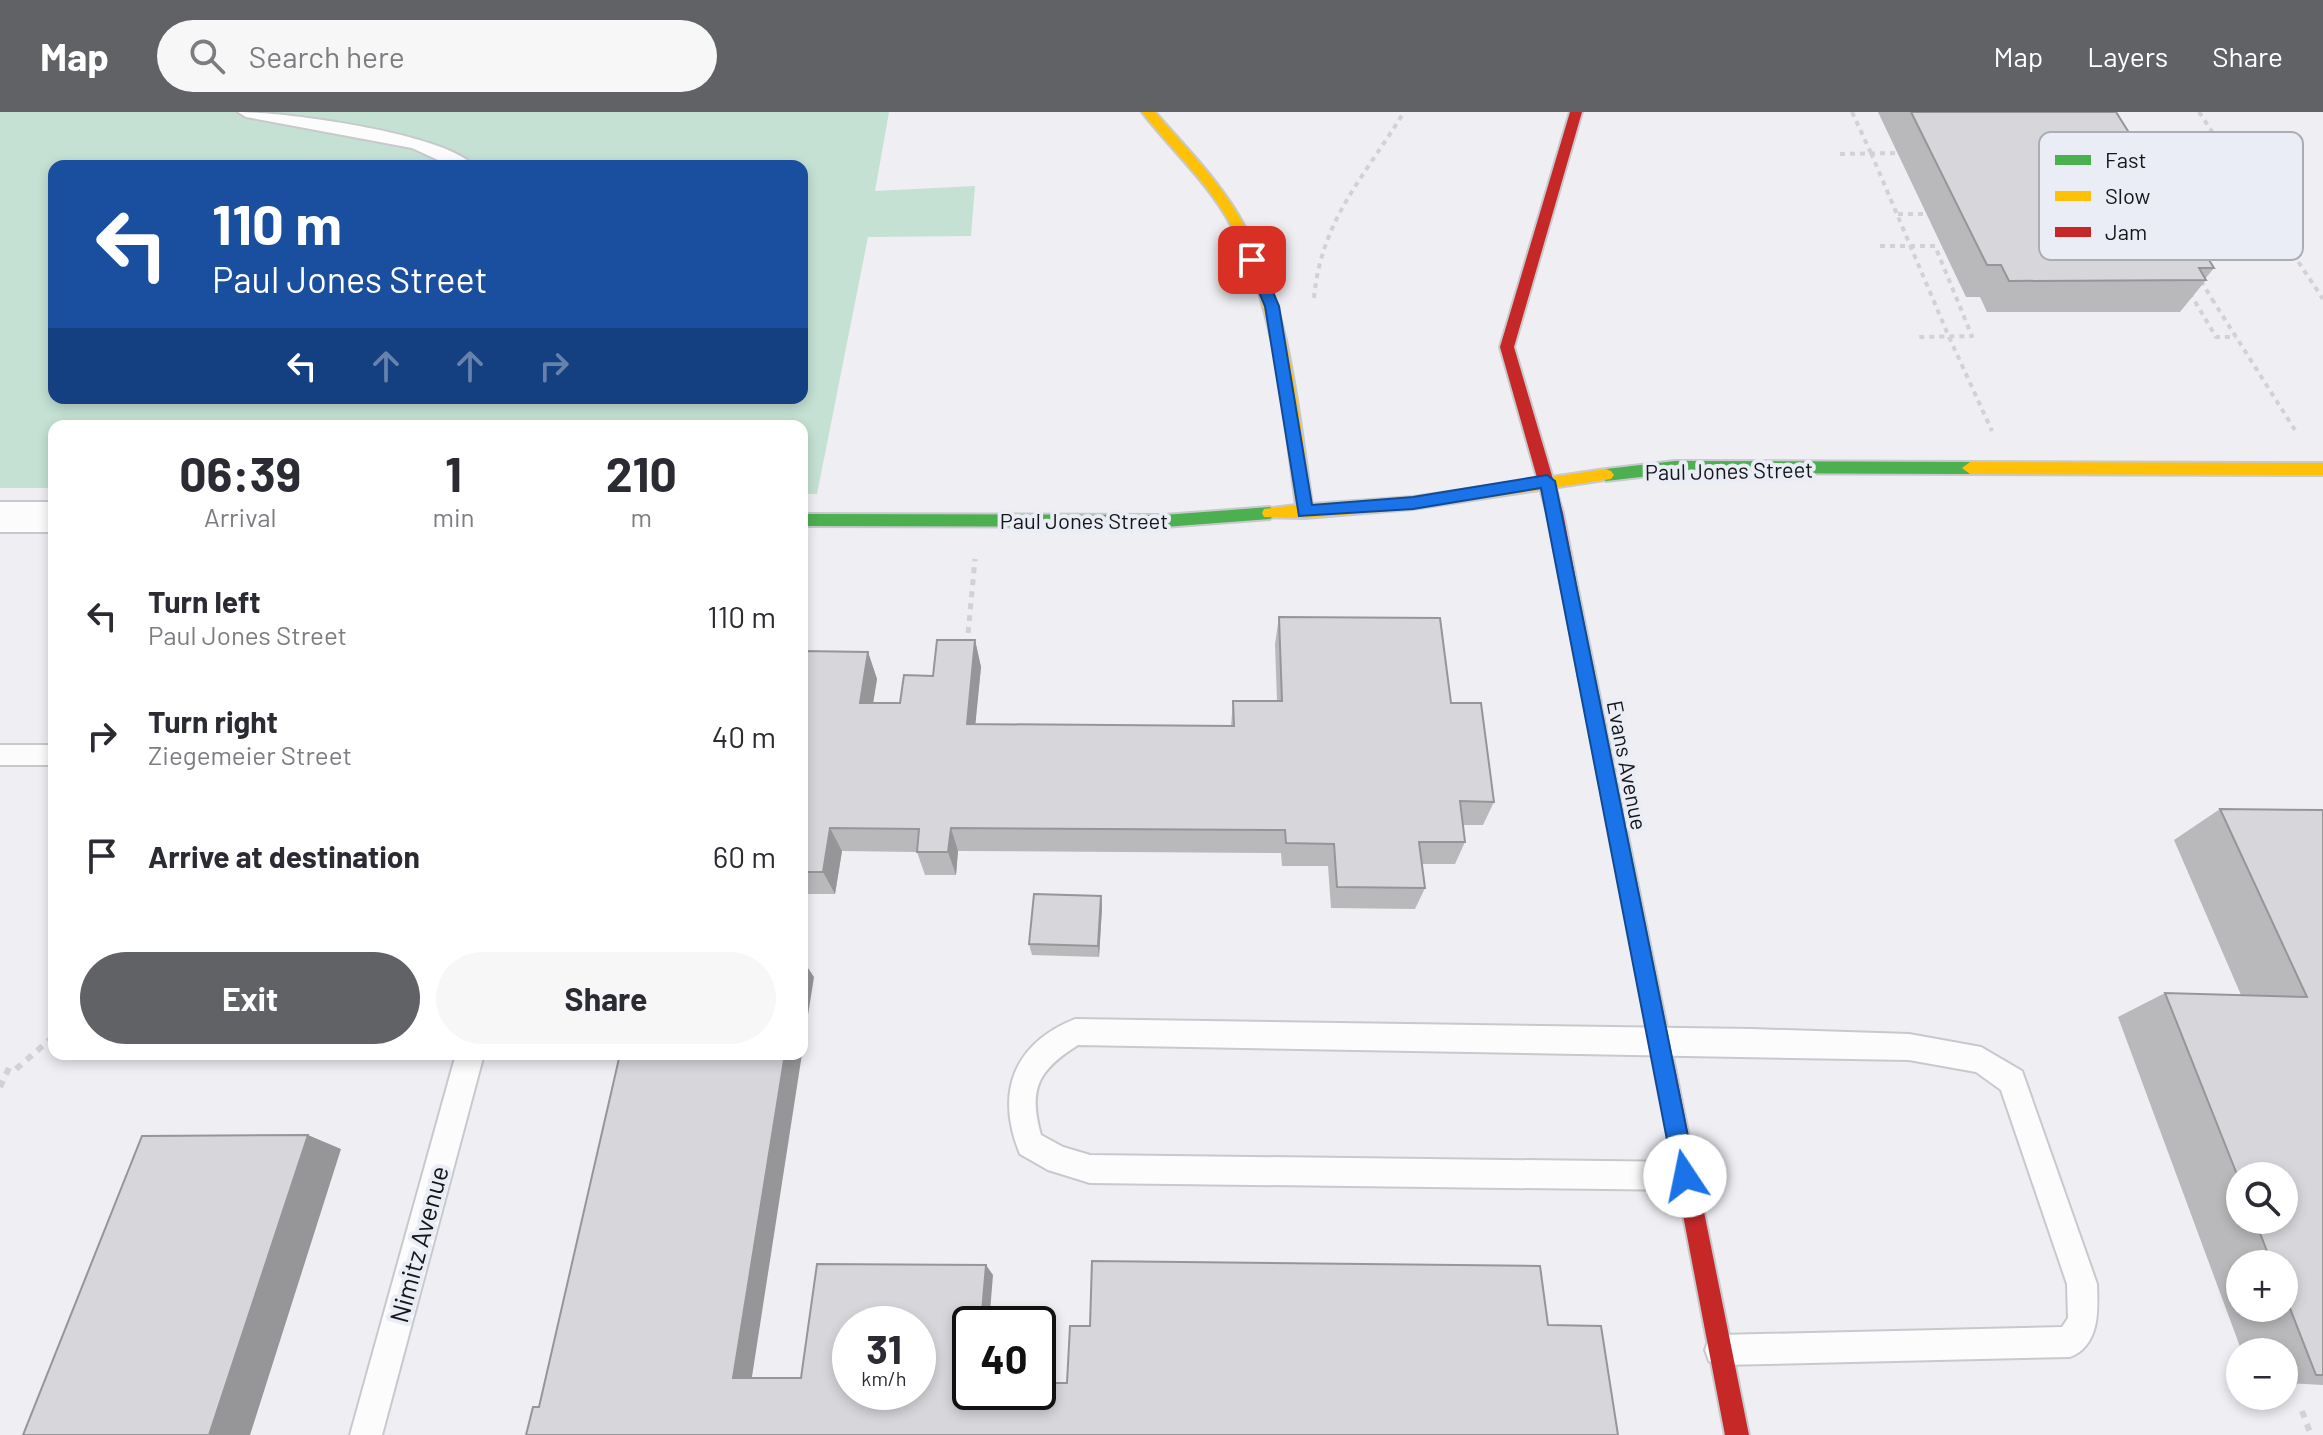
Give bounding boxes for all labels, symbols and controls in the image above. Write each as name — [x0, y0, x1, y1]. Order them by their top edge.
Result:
search box — [157, 20, 717, 92]
text: Map — [40, 33, 109, 79]
icon: search — [185, 34, 229, 78]
text: Search here — [249, 38, 405, 74]
text: Map — [1993, 39, 2043, 73]
text: Layers — [2087, 39, 2168, 73]
text: Share — [2212, 39, 2283, 73]
legend — [2039, 132, 2303, 260]
text: Fast — [2105, 146, 2147, 172]
text: Slow — [2105, 182, 2150, 208]
text: 110 m — [212, 189, 342, 256]
icon: left — [80, 192, 184, 296]
text: Jam — [2105, 218, 2147, 244]
pin — [1218, 226, 1286, 294]
icon: arrive — [1230, 238, 1274, 282]
text: Paul Jones Street — [212, 257, 488, 300]
icon: left — [280, 344, 324, 388]
icon: ahead — [364, 344, 408, 388]
icon: ahead — [448, 344, 492, 388]
icon: right — [532, 344, 576, 388]
text: 06:39 — [179, 444, 301, 502]
text: 1 — [445, 444, 462, 502]
text: 210 — [606, 444, 677, 502]
street label: Paul Jones Street — [1645, 456, 1813, 484]
text: Arrival — [204, 501, 277, 532]
text: min — [432, 501, 475, 532]
text: m — [631, 501, 652, 532]
street label: Paul Jones Street — [1000, 507, 1168, 533]
text: Turn left — [148, 583, 261, 619]
icon: left — [80, 594, 124, 638]
text: 110 m — [707, 598, 776, 634]
text: Paul Jones Street — [148, 619, 347, 650]
street label: Evans Avenue — [1603, 698, 1653, 832]
text: Turn right — [148, 703, 278, 739]
icon: right — [80, 714, 124, 758]
text: 40 m — [712, 718, 776, 754]
text: Ziegemeier Street — [148, 739, 352, 770]
icon: arrive — [80, 834, 124, 878]
text: Arrive at destination — [148, 838, 420, 874]
text: 60 m — [713, 838, 776, 874]
button: Exit — [80, 952, 420, 1044]
button: Share — [436, 952, 776, 1044]
position arrow — [1643, 1134, 1727, 1218]
street label: Nimitz Avenue — [382, 1162, 454, 1326]
map controls — [2226, 1162, 2298, 1410]
button: search — [2226, 1162, 2298, 1234]
button: + — [2226, 1250, 2298, 1322]
speed limit sign: 40 — [952, 1306, 1056, 1410]
text: 31 — [866, 1324, 902, 1372]
button: − — [2226, 1338, 2298, 1410]
text: km/h — [861, 1366, 907, 1390]

